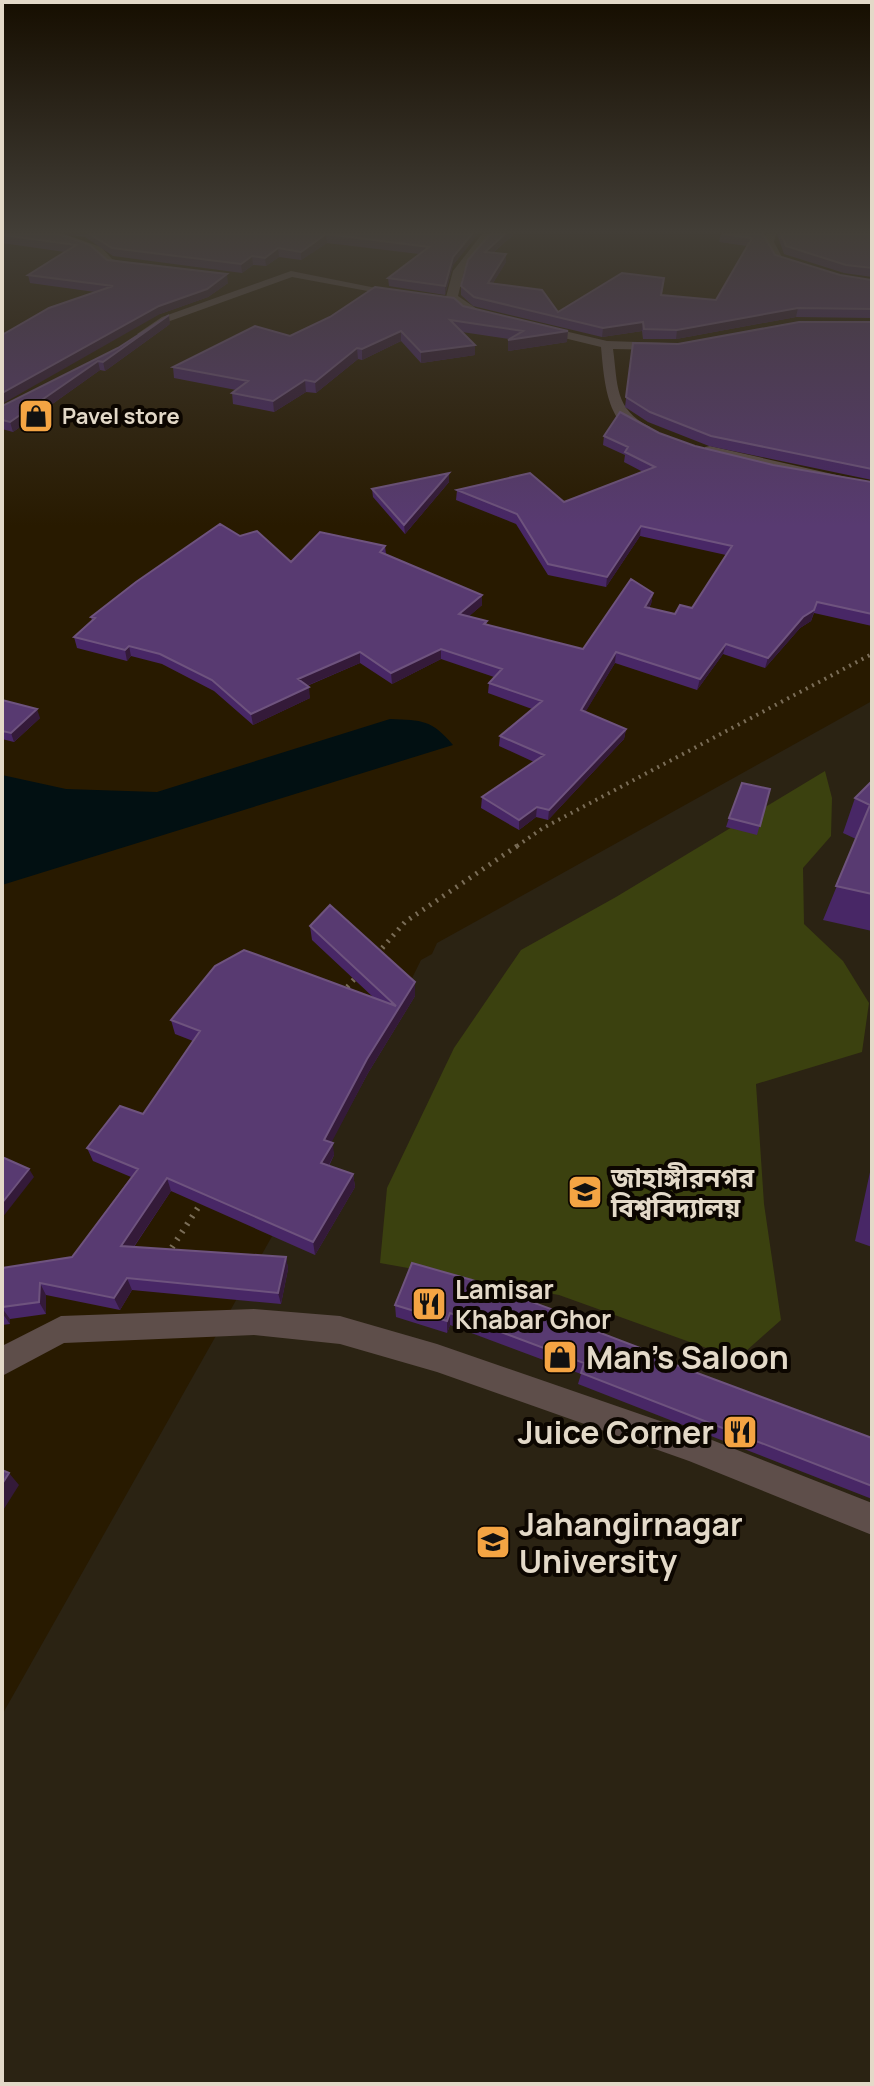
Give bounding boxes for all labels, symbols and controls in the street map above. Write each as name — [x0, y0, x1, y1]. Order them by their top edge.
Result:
shop icon: Pavel store — [17, 397, 55, 435]
place label: Pavel store — [62, 401, 180, 431]
place label: জাহাঙ্গীরনগর বিশ্ববিদ্যালয় — [610, 1159, 754, 1225]
school or university icon: জাহাঙ্গীরনগর বিশ্ববিদ্যালয় — [566, 1173, 604, 1211]
place label: Lamisar Khabar Ghor — [455, 1271, 611, 1337]
restaurant icon: Lamisar Khabar Ghor — [410, 1285, 448, 1323]
place label: Man's Saloon — [586, 1335, 789, 1379]
shop icon: Man's Saloon — [541, 1338, 579, 1376]
place label: Juice Corner — [517, 1410, 714, 1454]
restaurant icon: Juice Corner — [721, 1413, 759, 1451]
place label: Jahangirnagar University — [519, 1502, 743, 1583]
school or university icon: Jahangirnagar University — [474, 1523, 512, 1561]

